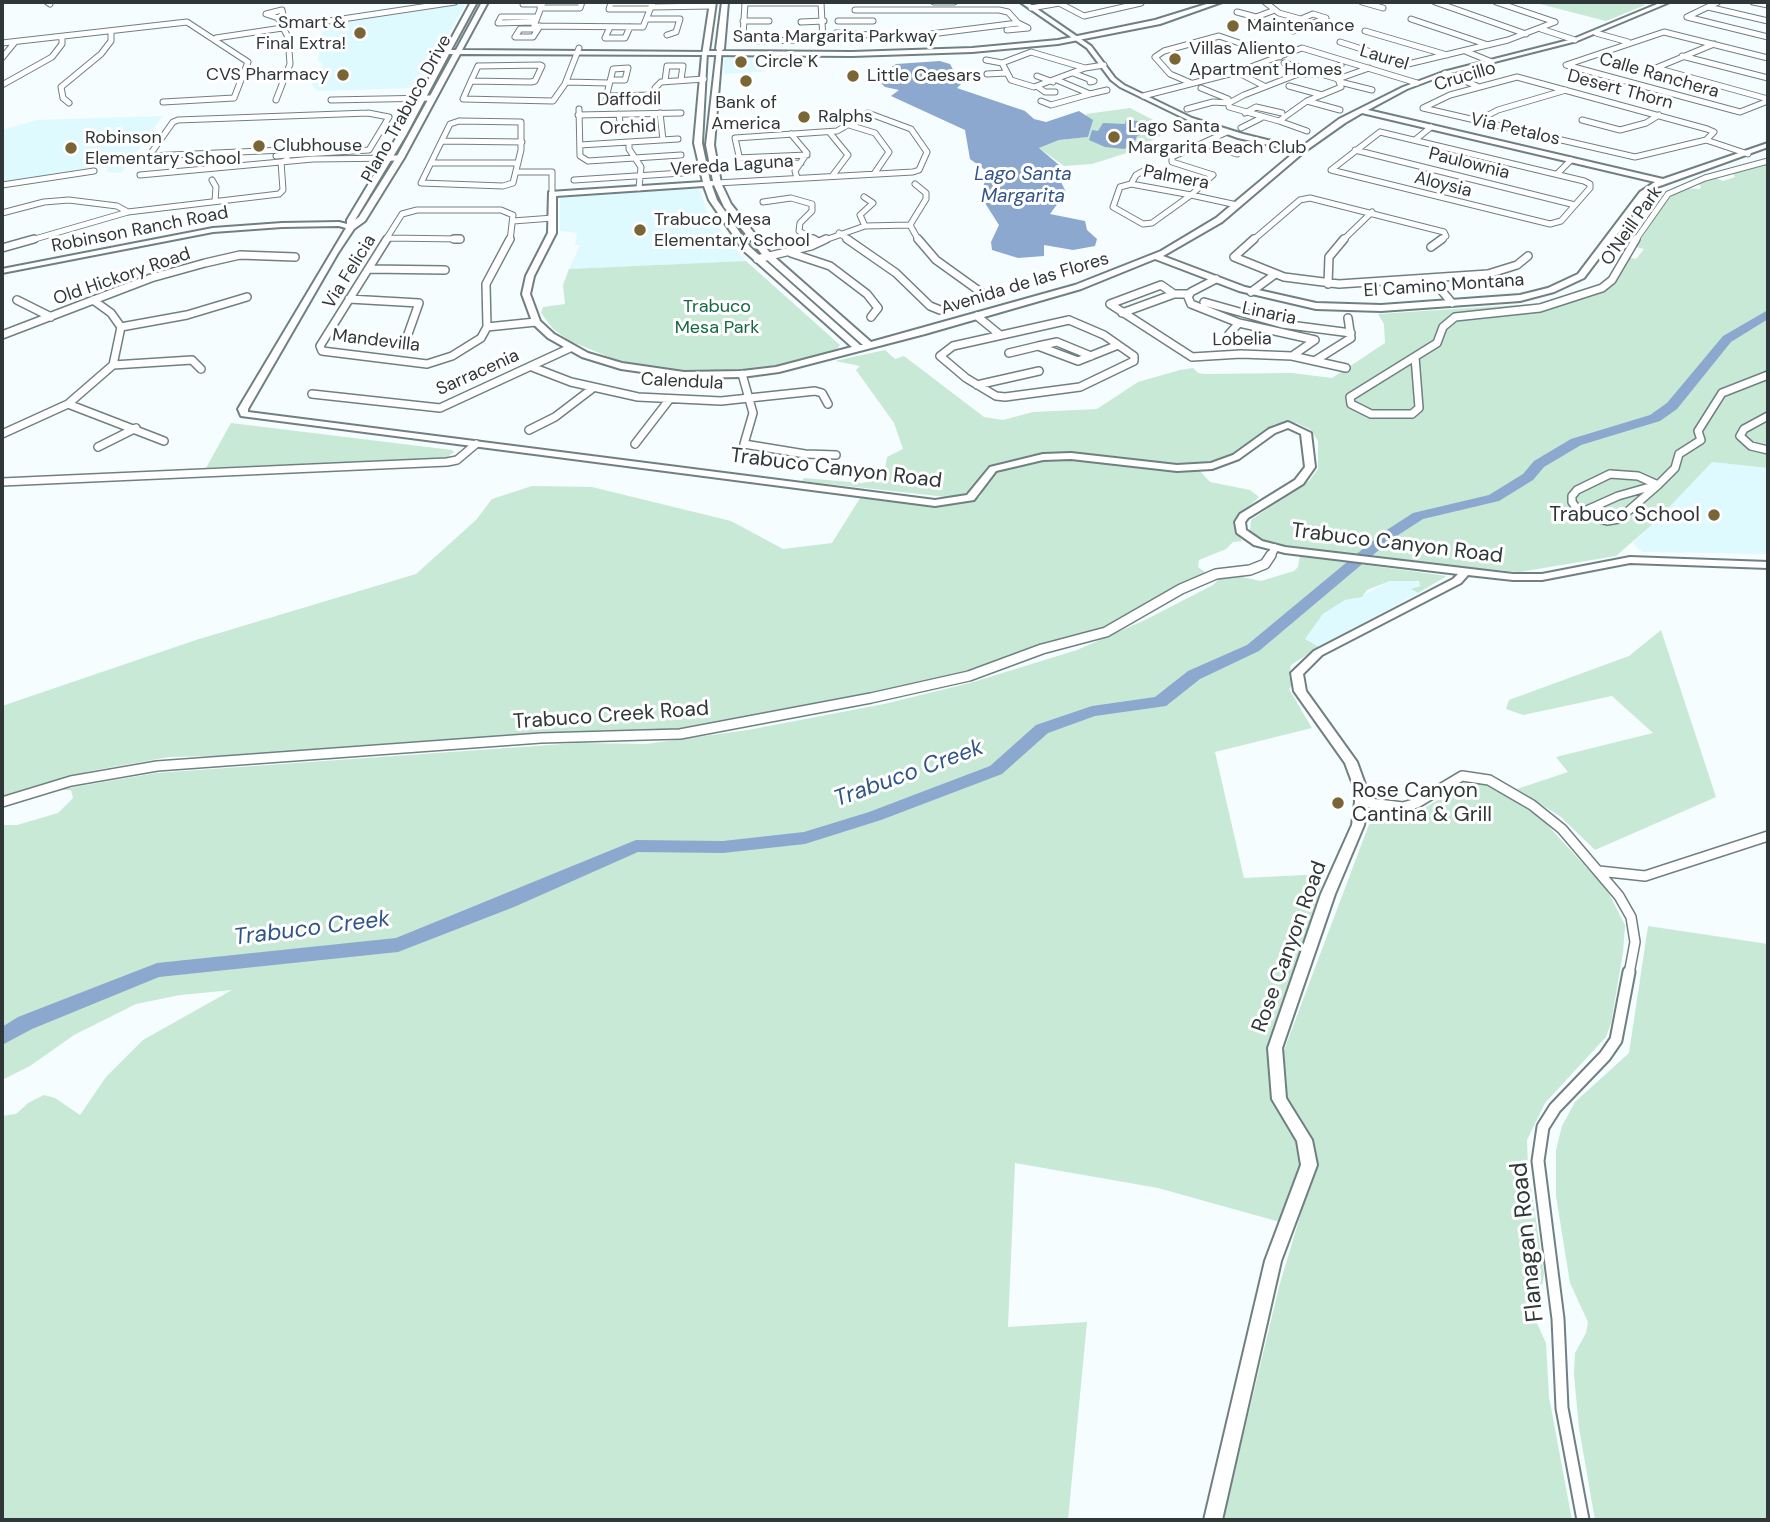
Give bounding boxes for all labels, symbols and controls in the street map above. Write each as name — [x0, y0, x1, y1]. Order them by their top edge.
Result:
place label: Smart & Final Extra! — [256, 12, 346, 54]
place label: Maintenance — [1247, 15, 1355, 37]
marker: Maintenance — [1225, 18, 1241, 34]
marker: Smart & Final Extra! — [352, 25, 368, 41]
street label: Santa Margarita Parkway — [733, 26, 937, 48]
street label: Plano Trabuco Drive — [357, 31, 457, 187]
place label: Villas Aliento Apartment Homes — [1189, 38, 1342, 80]
street label: Laurel — [1357, 40, 1411, 76]
street label: Calle Ranchera — [1597, 49, 1721, 103]
place label: Circle K — [755, 51, 818, 73]
marker: Villas Aliento Apartment Homes — [1167, 51, 1183, 67]
marker: Circle K — [733, 54, 749, 70]
street label: Crucillo — [1432, 57, 1498, 97]
place label: CVS Pharmacy — [206, 64, 329, 86]
place label: Little Caesars — [867, 65, 981, 87]
street label: Desert Thorn — [1565, 66, 1675, 114]
marker: CVS Pharmacy — [335, 67, 351, 83]
marker: Little Caesars — [845, 68, 861, 84]
marker: Bank of America — [738, 73, 754, 89]
street label: Daffodil — [597, 89, 661, 111]
place label: Bank of America — [711, 92, 781, 134]
place label: Ralphs — [818, 106, 873, 128]
marker: Ralphs — [796, 109, 812, 125]
street label: Via Petalos — [1468, 109, 1562, 151]
street label: Orchid — [599, 116, 657, 140]
place label: Lago Santa Margarita Beach Club — [1128, 116, 1307, 158]
place label: Robinson Elementary School — [85, 127, 241, 170]
marker: Lago Santa Margarita Beach Club — [1106, 129, 1122, 145]
place label: Clubhouse — [273, 135, 362, 157]
marker: Clubhouse — [251, 138, 267, 154]
marker: Robinson Elementary School — [63, 140, 79, 156]
street label: Paulownia — [1426, 144, 1512, 184]
street label: Vereda Laguna — [670, 151, 794, 181]
street label: Palmera — [1141, 161, 1211, 195]
water label: Lago Santa Margarita — [974, 164, 1072, 208]
street label: Aloysia — [1412, 167, 1474, 203]
street label: O'Neill Park — [1597, 182, 1667, 270]
street label: Robinson Ranch Road — [50, 202, 230, 258]
place label: Trabuco Mesa Elementary School — [654, 209, 810, 252]
marker: Trabuco Mesa Elementary School — [632, 222, 648, 238]
street label: Via Felicia — [319, 231, 381, 313]
street label: Old Hickory Road — [51, 243, 193, 311]
street label: Avenida de las Flores — [938, 248, 1112, 320]
street label: El Camino Montana — [1363, 270, 1525, 302]
park label: Trabuco Mesa Park — [675, 296, 759, 338]
street label: Linaria — [1240, 298, 1298, 330]
street label: Mandevilla — [331, 325, 421, 357]
street label: Lobelia — [1212, 329, 1272, 351]
street label: Sarracenia — [433, 345, 523, 401]
street label: Calendula — [640, 369, 724, 395]
street label: Trabuco Canyon Road — [729, 444, 943, 494]
place label: Trabuco School — [1549, 502, 1700, 528]
marker: Trabuco School — [1706, 507, 1722, 523]
street label: Trabuco Canyon Road — [1290, 519, 1504, 569]
street label: Trabuco Creek Road — [512, 697, 710, 735]
water label: Trabuco Creek — [831, 734, 987, 814]
place label: Rose Canyon Cantina & Grill — [1352, 778, 1492, 828]
marker: Rose Canyon Cantina & Grill — [1330, 795, 1346, 811]
street label: Rose Canyon Road — [1247, 858, 1333, 1036]
water label: Trabuco Creek — [232, 906, 392, 952]
street label: Flanagan Road — [1505, 1161, 1551, 1323]

